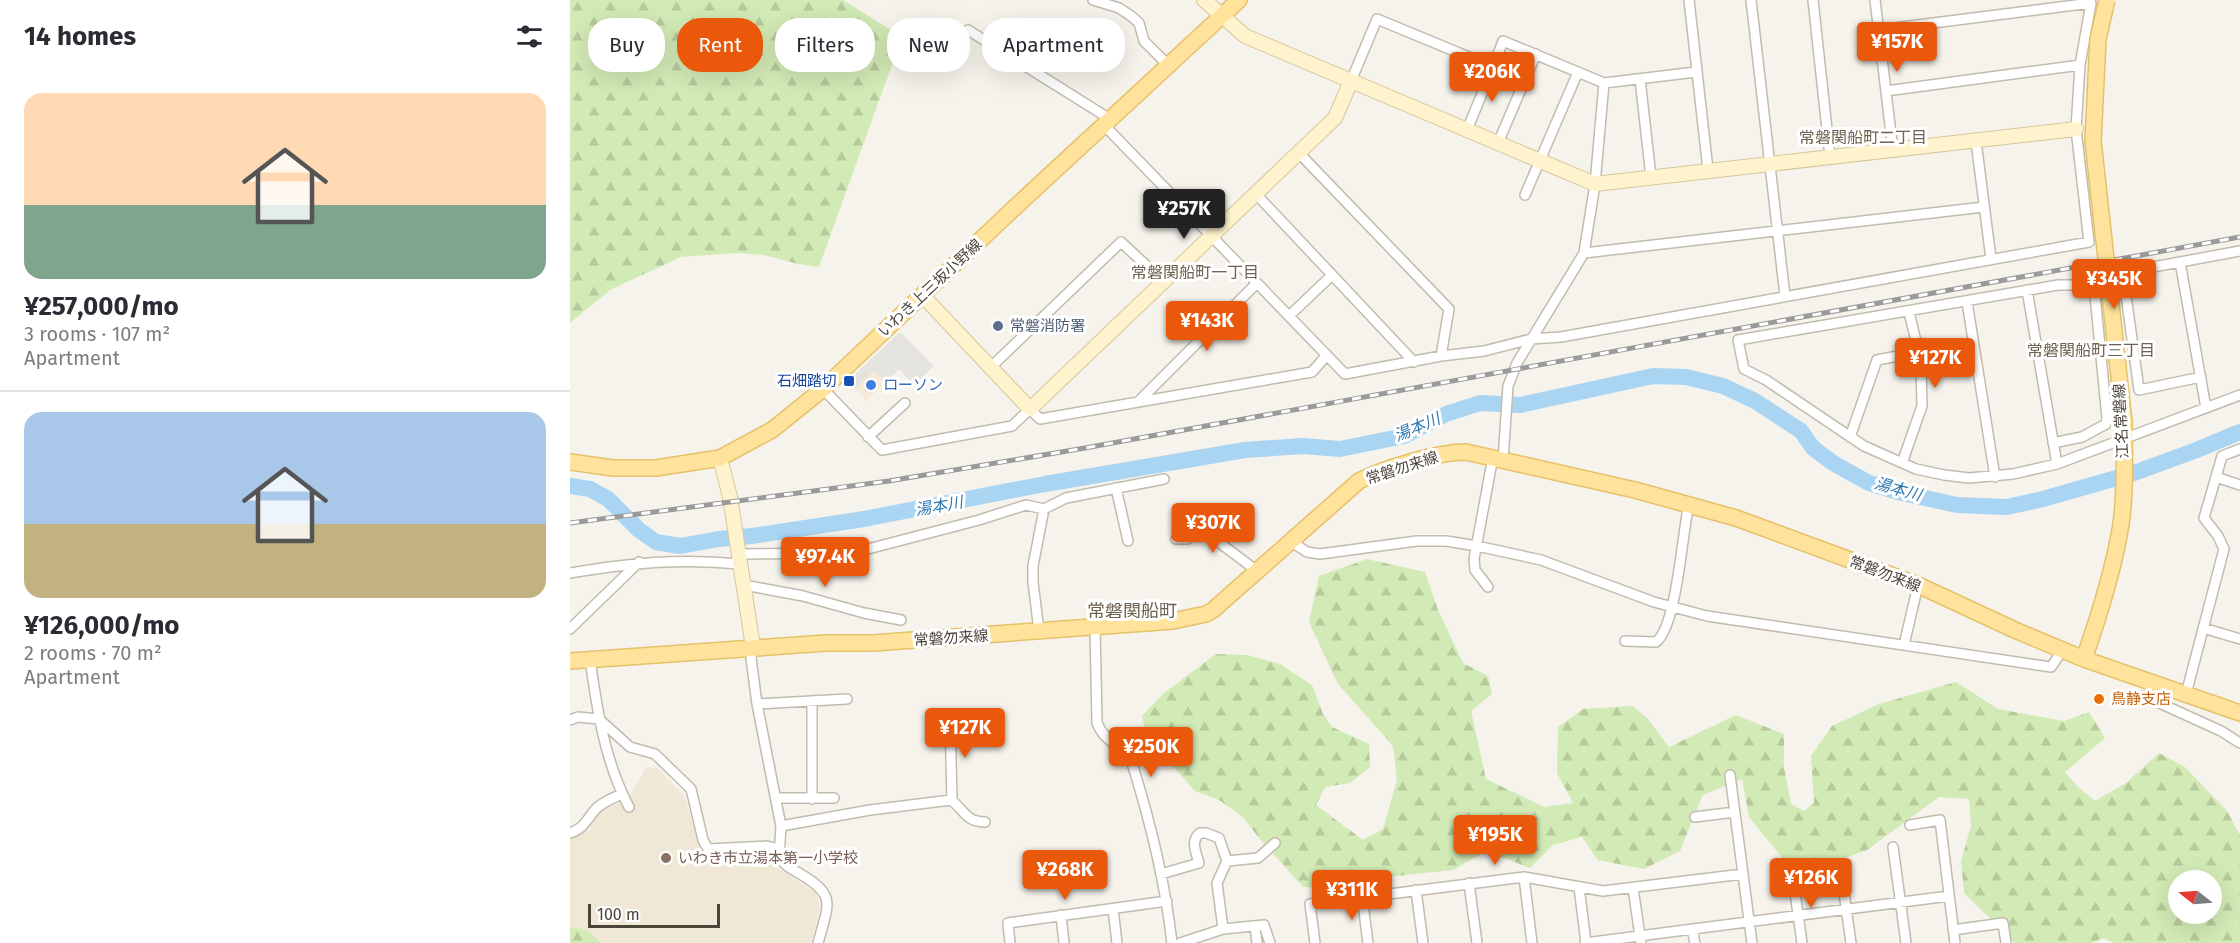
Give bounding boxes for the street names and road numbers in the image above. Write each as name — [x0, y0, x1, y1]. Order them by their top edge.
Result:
street label: いわき上三坂小野線 — [874, 235, 986, 341]
street label: 江名常磐線 — [2110, 383, 2132, 459]
street label: 常磐勿来線 — [1364, 448, 1440, 488]
street label: 常磐勿来線 — [1847, 552, 1923, 596]
street label: 常磐勿来線 — [913, 626, 989, 650]

